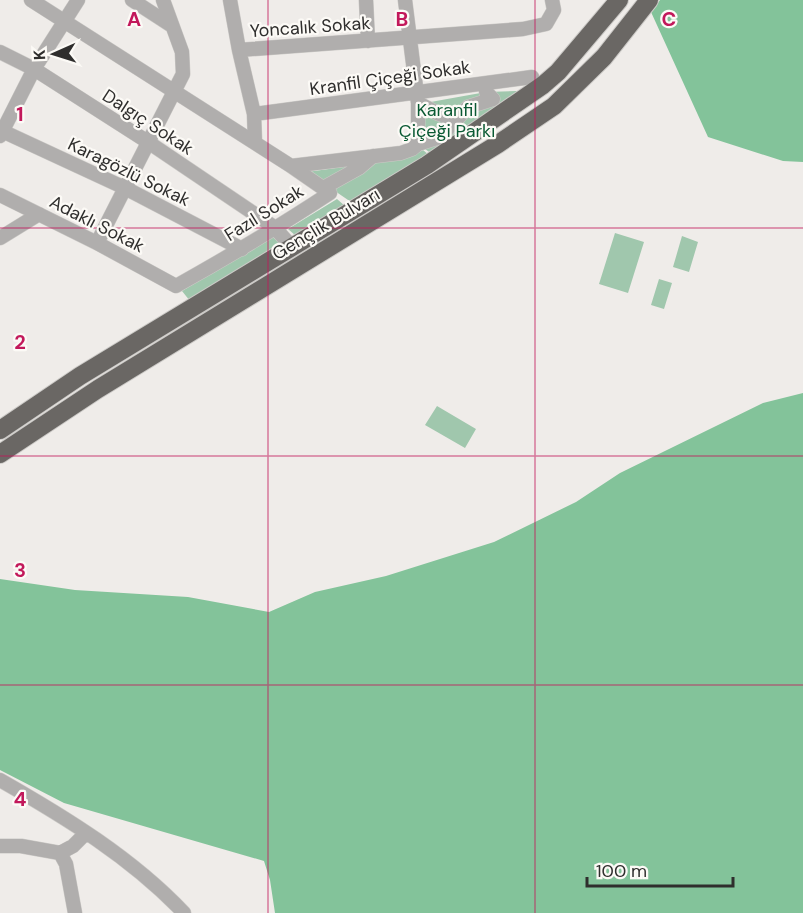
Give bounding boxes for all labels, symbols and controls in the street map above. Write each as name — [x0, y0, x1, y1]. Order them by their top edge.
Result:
text: A — [127, 6, 141, 32]
text: B — [396, 6, 408, 32]
text: C — [662, 6, 676, 32]
street label: Yoncalık Sokak — [249, 11, 371, 43]
north arrow — [24, 24, 84, 84]
text: K — [29, 48, 50, 61]
street label: Kranfil Çiçeği Sokak — [308, 55, 472, 101]
street label: Dalgıç Sokak — [98, 84, 198, 160]
park label: Karanfil Çiçeği Parkı — [399, 98, 495, 143]
text: 1 — [16, 101, 24, 127]
street label: Karagözlü Sokak — [64, 132, 194, 212]
street label: Fazıl Sokak — [220, 179, 308, 247]
street label: Gençlik Bulvarı — [268, 182, 384, 266]
street label: Adaklı Sokak — [45, 190, 149, 258]
text: 2 — [14, 329, 26, 355]
text: 3 — [14, 557, 26, 583]
text: 4 — [14, 786, 27, 812]
scale bar — [587, 850, 732, 888]
text: 100 m — [596, 859, 647, 883]

